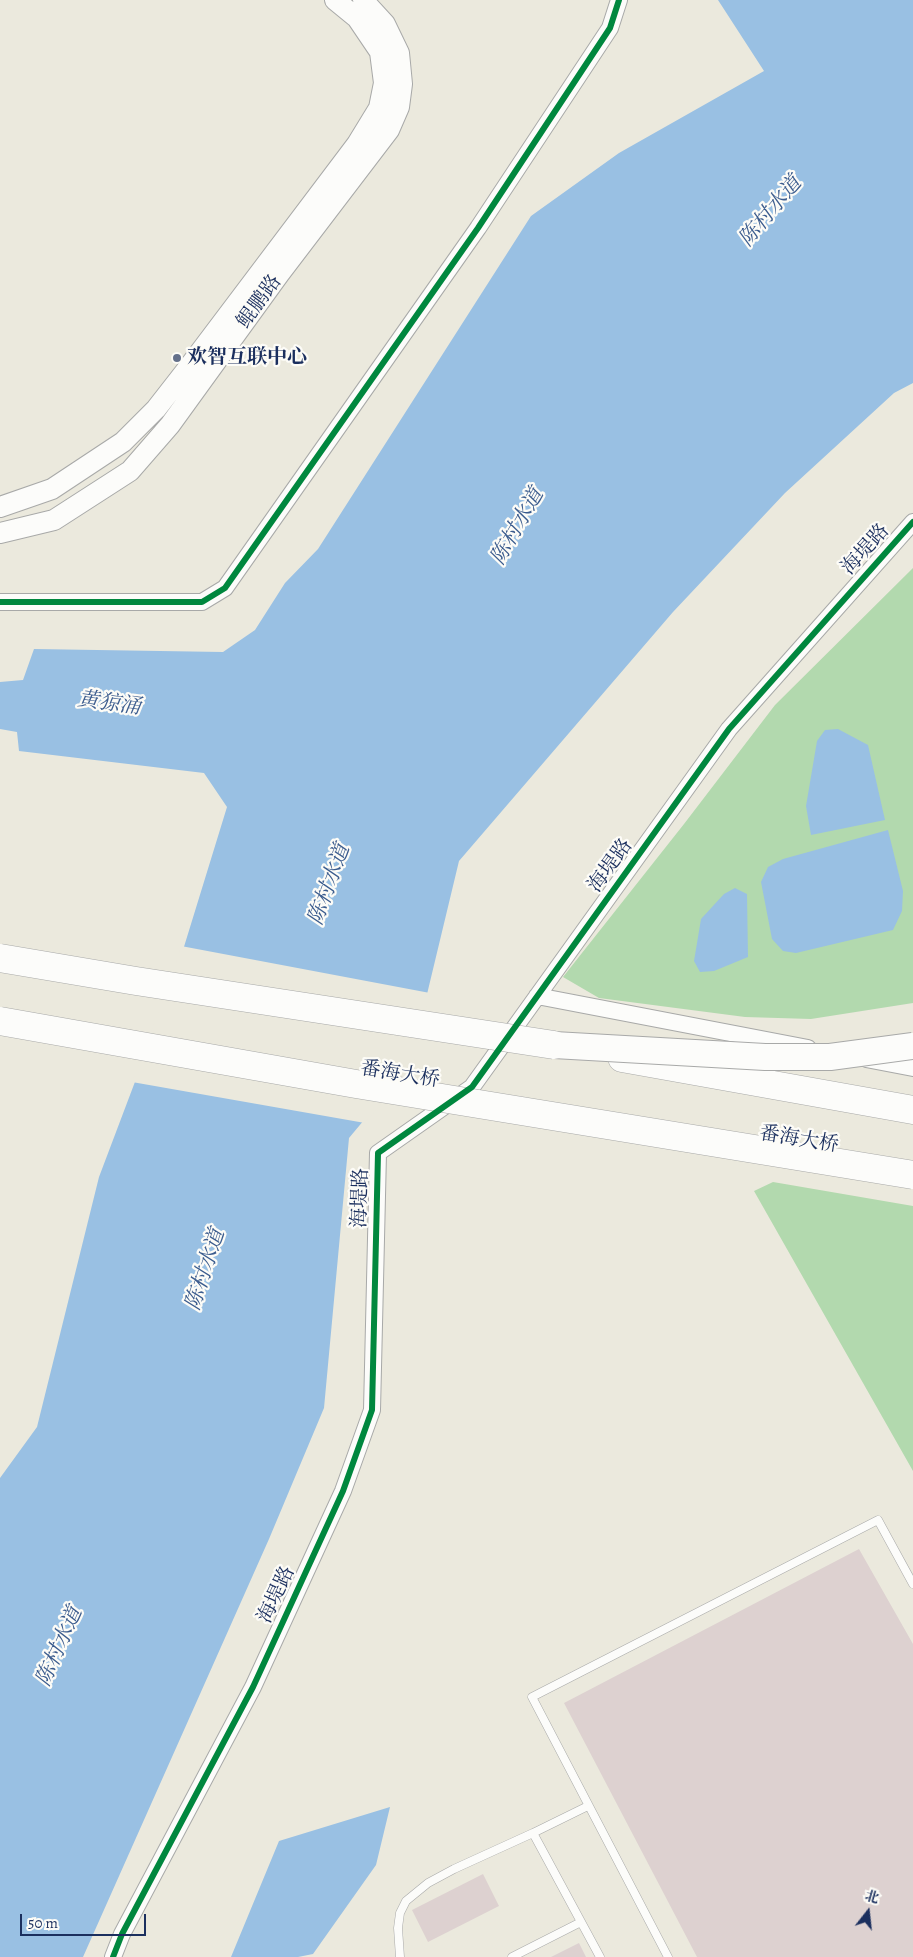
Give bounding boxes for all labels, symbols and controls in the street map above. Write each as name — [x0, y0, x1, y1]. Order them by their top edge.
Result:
water label: 陈村水道 — [734, 172, 808, 252]
street label: 鲲鹏路 — [233, 271, 287, 333]
place label: 欢智互联中心 — [187, 346, 307, 370]
marker: 欢智互联中心 — [171, 352, 183, 364]
water label: 陈村水道 — [486, 484, 550, 570]
street label: 海堤路 — [837, 520, 895, 580]
water label: 黄猄涌 — [76, 687, 142, 721]
street label: 海堤路 — [584, 835, 638, 897]
water label: 陈村水道 — [304, 841, 356, 929]
street label: 番海大桥 — [359, 1057, 441, 1093]
street label: 番海大桥 — [758, 1122, 840, 1158]
street label: 海堤路 — [348, 1168, 374, 1228]
water label: 陈村水道 — [181, 1226, 231, 1314]
street label: 海堤路 — [253, 1563, 301, 1627]
water label: 陈村水道 — [31, 1604, 89, 1690]
text: 北 — [863, 1886, 882, 1908]
north arrow — [843, 1887, 893, 1937]
scale bar — [22, 1904, 149, 1936]
text: 50 m — [28, 1913, 58, 1933]

